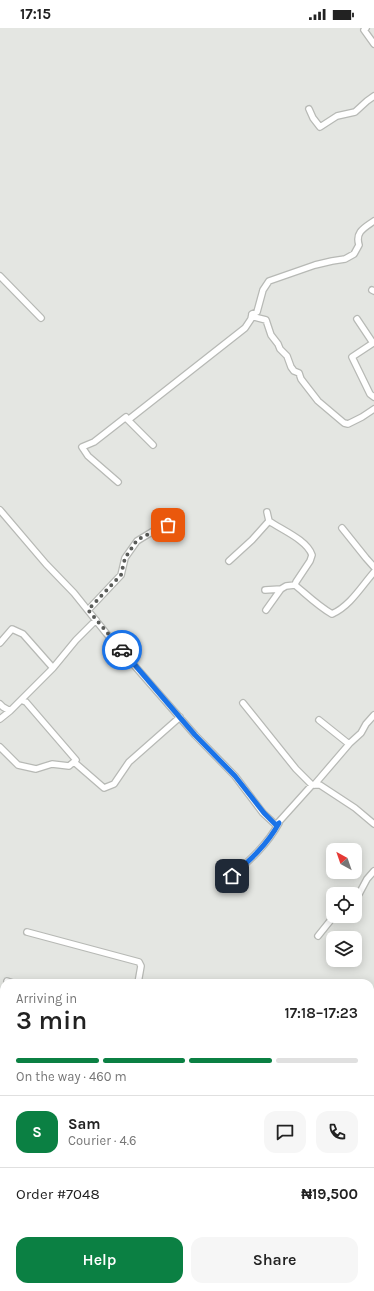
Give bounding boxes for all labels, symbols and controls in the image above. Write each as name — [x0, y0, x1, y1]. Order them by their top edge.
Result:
text: 17:15 — [20, 5, 51, 23]
pin — [151, 508, 185, 542]
icon: bag — [157, 514, 179, 536]
courier — [102, 630, 142, 670]
icon: car — [111, 639, 133, 661]
north arrow — [326, 843, 362, 879]
map controls — [326, 843, 362, 967]
pin — [215, 859, 249, 893]
icon: home — [221, 865, 243, 887]
button: locate — [326, 887, 362, 923]
button: layers — [326, 931, 362, 967]
text: Arriving in — [16, 991, 77, 1006]
text: 17:18–17:23 — [284, 1004, 358, 1022]
text: 3 min — [16, 1005, 87, 1036]
text: On the way · 460 m — [16, 1069, 127, 1084]
button: chat — [264, 1111, 306, 1153]
button: phone — [316, 1111, 358, 1153]
text: Sam — [68, 1115, 101, 1133]
text: S — [32, 1123, 42, 1141]
text: Courier · 4.6 — [68, 1133, 136, 1148]
text: Order #7048 — [16, 1185, 100, 1203]
text: ₦19,500 — [301, 1185, 358, 1203]
button: Help — [16, 1237, 183, 1283]
button: Share — [191, 1237, 358, 1283]

